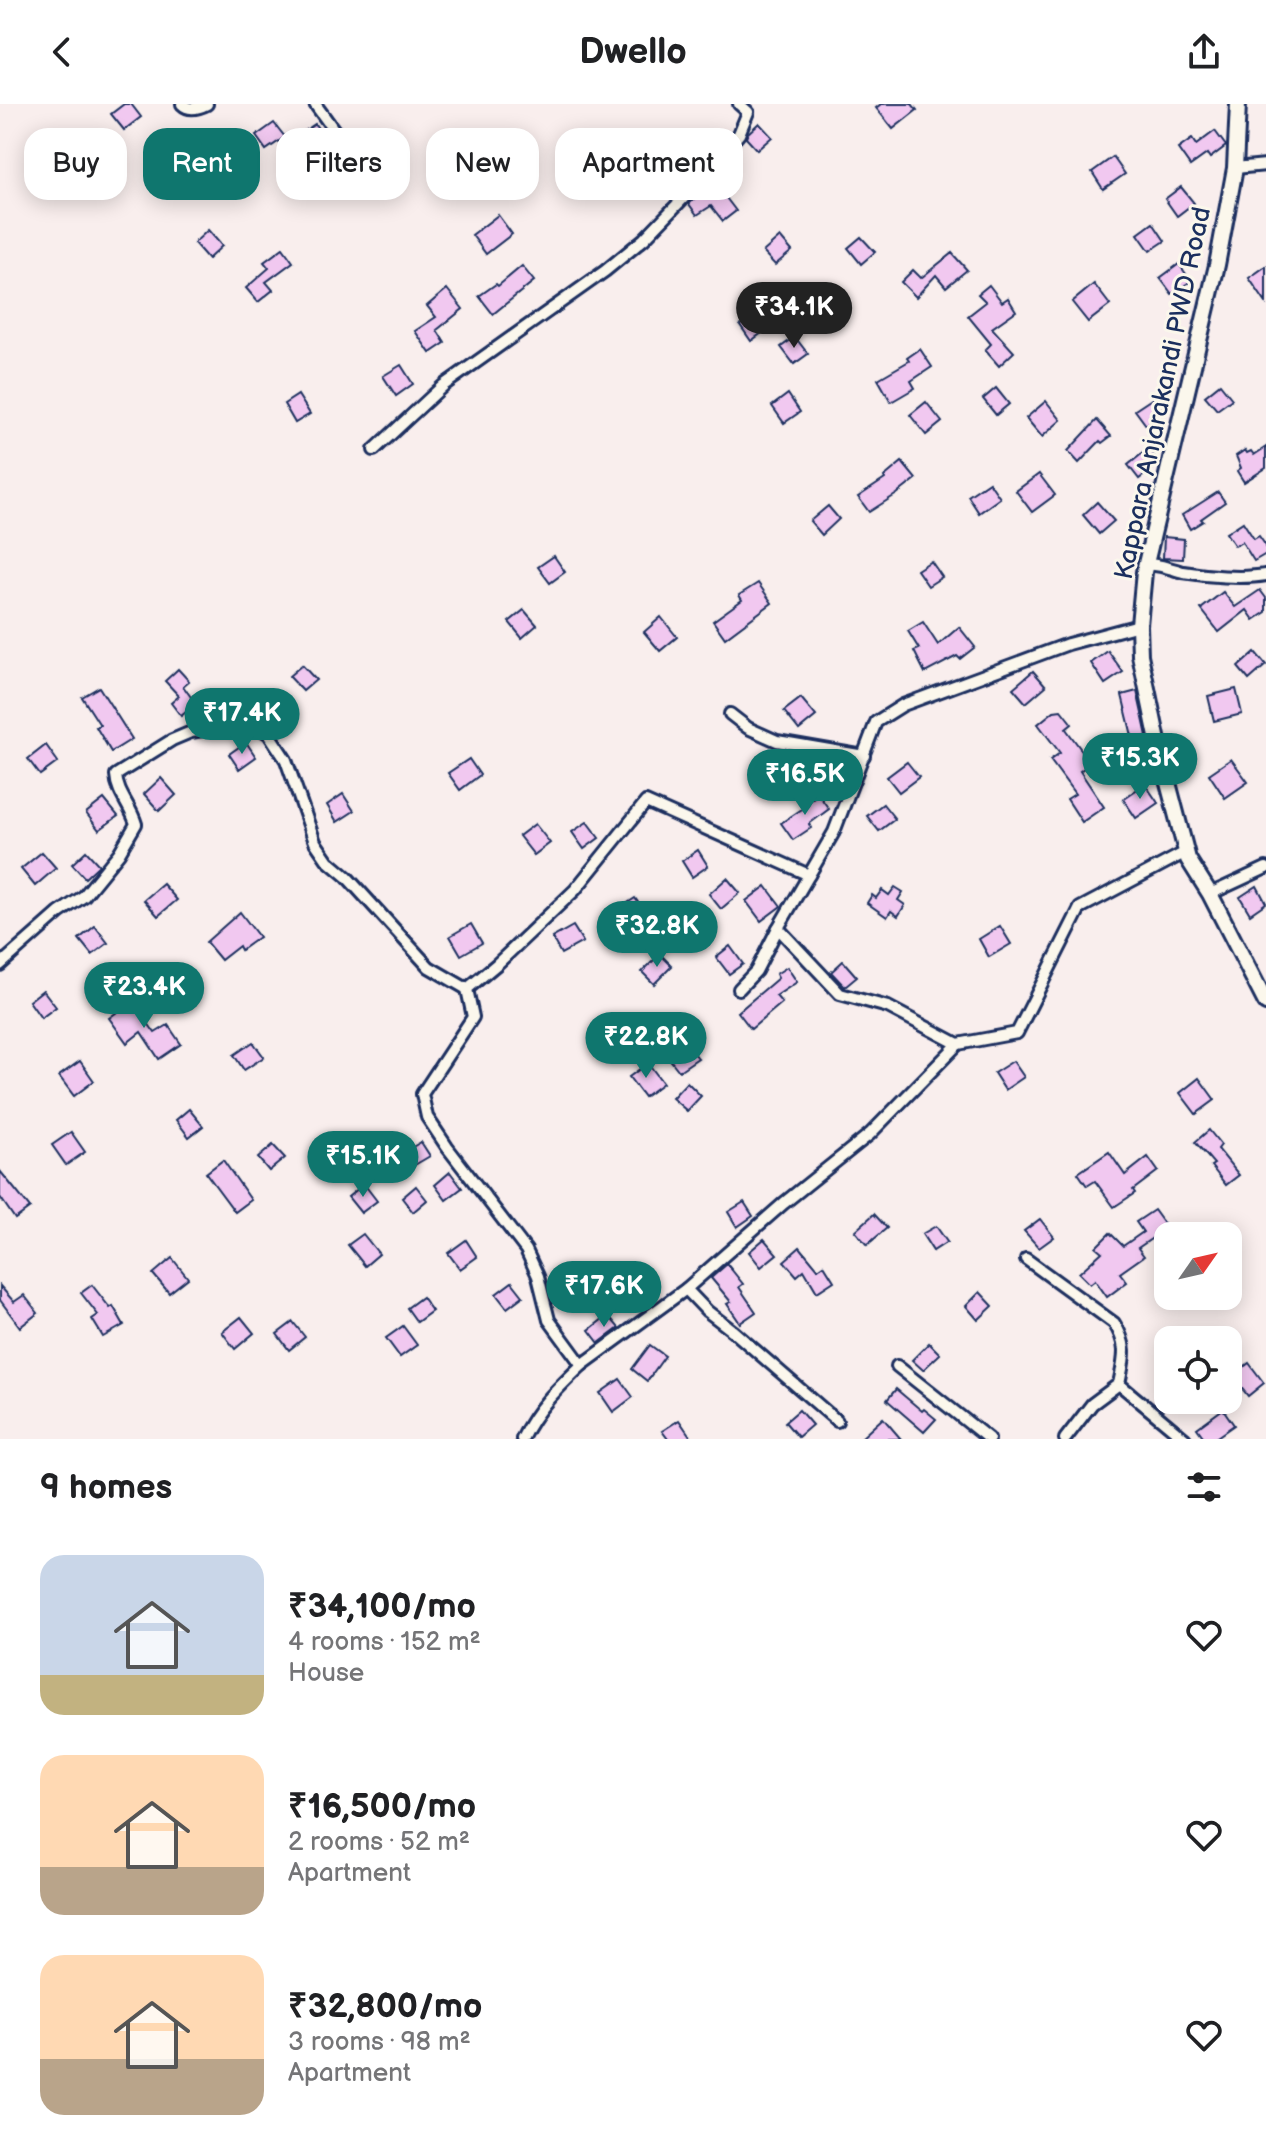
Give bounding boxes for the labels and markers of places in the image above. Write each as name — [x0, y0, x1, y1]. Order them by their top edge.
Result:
pin: ₹34.1K — [729, 282, 859, 350]
pin: ₹17.4K — [177, 688, 307, 756]
pin: ₹15.3K — [1075, 733, 1205, 801]
pin: ₹16.5K — [740, 749, 870, 817]
pin: ₹32.8K — [592, 901, 722, 969]
pin: ₹23.4K — [79, 962, 209, 1030]
pin: ₹22.8K — [581, 1012, 711, 1080]
pin: ₹15.1K — [298, 1131, 428, 1199]
pin: ₹17.6K — [539, 1261, 669, 1329]

